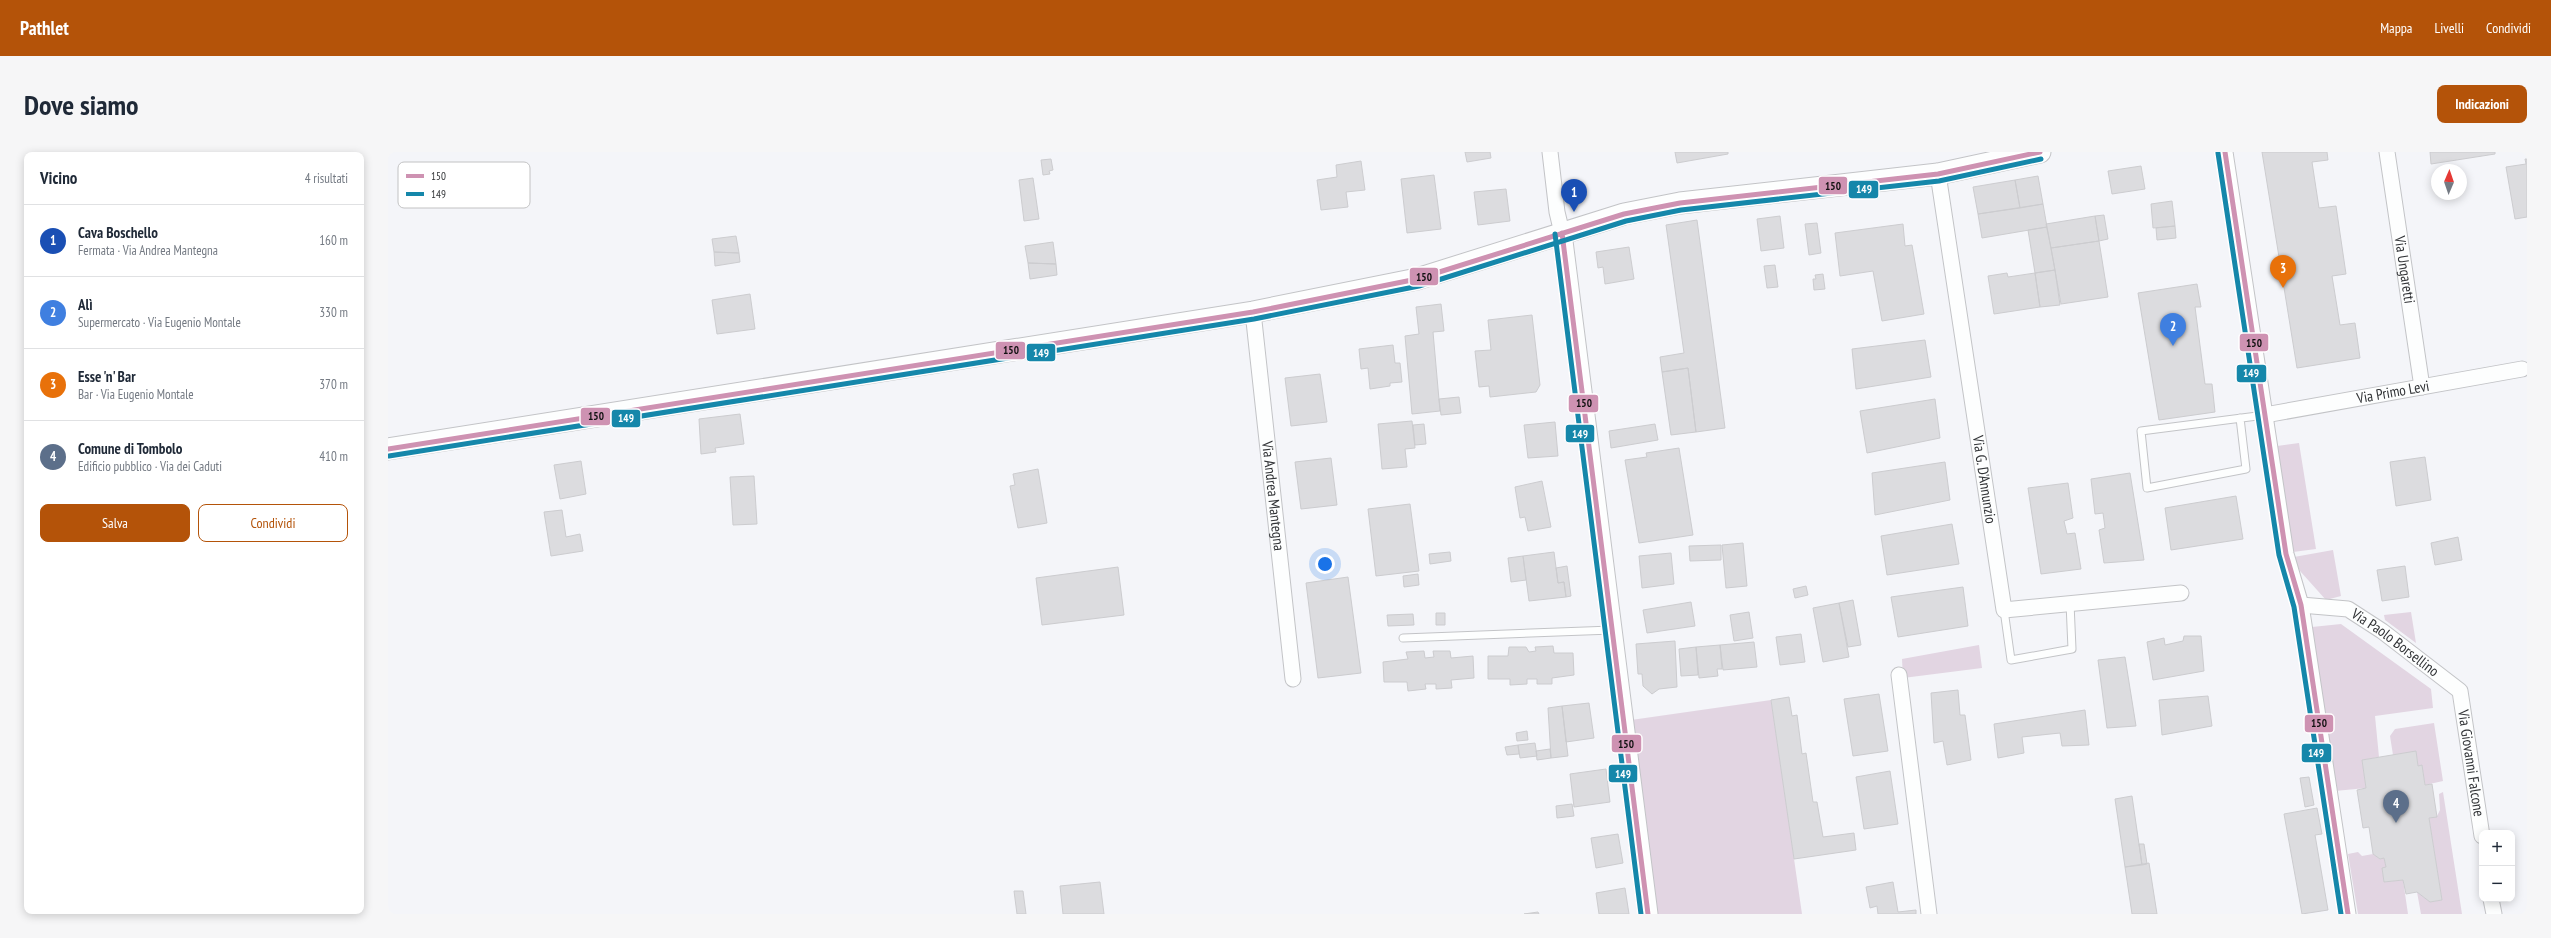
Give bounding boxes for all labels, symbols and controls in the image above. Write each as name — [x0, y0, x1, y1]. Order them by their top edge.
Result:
text: Pathlet — [20, 16, 69, 40]
text: Mappa — [2380, 19, 2412, 37]
text: Livelli — [2434, 19, 2464, 37]
text: Condividi — [2486, 19, 2531, 37]
button: Indicazioni — [2437, 85, 2527, 123]
text: Dove siamo — [24, 86, 139, 123]
legend — [398, 162, 530, 208]
north arrow — [2431, 164, 2467, 200]
text: Vicino — [40, 167, 77, 189]
text: 150 — [431, 169, 446, 183]
text: 4 risultati — [305, 170, 348, 187]
line badge: 150 — [1818, 176, 1848, 195]
pin: 1 — [1561, 179, 1587, 212]
text: 150 — [1825, 179, 1841, 193]
line badge: 149 — [1848, 180, 1879, 199]
text: 149 — [1856, 182, 1872, 196]
text: 149 — [431, 187, 446, 201]
text: Cava Boschello — [78, 223, 158, 242]
text: 1 — [50, 232, 56, 249]
text: 160 m — [319, 232, 348, 249]
street label: Via Ungaretti — [2390, 234, 2419, 305]
text: Fermata · Via Andrea Mantegna — [78, 242, 218, 259]
pin: 3 — [2270, 255, 2296, 288]
line badge: 150 — [1409, 267, 1439, 286]
text: 150 — [1416, 270, 1432, 284]
text: Alì — [78, 295, 93, 314]
text: 2 — [50, 304, 56, 321]
text: 330 m — [319, 304, 348, 321]
pin: 2 — [2160, 313, 2186, 346]
text: Supermercato · Via Eugenio Montale — [78, 314, 241, 331]
line badge: 150 — [2239, 333, 2269, 352]
text: 150 — [2246, 336, 2262, 350]
line badge: 150 — [995, 341, 1026, 360]
text: 150 — [1003, 343, 1019, 357]
line badge: 149 — [1026, 343, 1056, 362]
text: 149 — [1033, 346, 1049, 360]
line badge: 149 — [2236, 364, 2267, 383]
text: 149 — [2243, 366, 2259, 380]
text: Esse 'n' Bar — [78, 367, 136, 386]
text: 3 — [50, 376, 56, 393]
text: 370 m — [319, 376, 348, 393]
street label: Via Primo Levi — [2354, 376, 2431, 408]
text: Bar · Via Eugenio Montale — [78, 386, 194, 403]
line badge: 150 — [1568, 394, 1599, 413]
text: 150 — [1576, 396, 1592, 410]
line badge: 150 — [580, 407, 611, 426]
text: 150 — [588, 409, 604, 423]
line badge: 149 — [611, 409, 641, 428]
text: 149 — [618, 411, 634, 425]
line badge: 149 — [1565, 424, 1595, 443]
text: 149 — [1572, 427, 1588, 441]
street label: Via G. D'Annunzio — [1969, 433, 2001, 525]
text: Comune di Tombolo — [78, 439, 182, 458]
street label: Via Andrea Mantegna — [1258, 439, 1289, 552]
text: 4 — [50, 448, 56, 465]
text: 410 m — [319, 448, 348, 465]
text: Edificio pubblico · Via dei Caduti — [78, 458, 222, 475]
button: Salva — [40, 504, 190, 542]
button: Condividi — [198, 504, 348, 542]
your location — [1315, 554, 1335, 574]
street label: Via Paolo Borsellino — [2347, 603, 2443, 680]
street label: Via Giovanni Falcone — [2454, 707, 2489, 818]
line badge: 150 — [2304, 714, 2334, 733]
text: 150 — [2311, 716, 2327, 730]
line badge: 150 — [1611, 734, 1642, 753]
text: 150 — [1618, 737, 1634, 751]
line badge: 149 — [2301, 743, 2332, 763]
text: 149 — [2308, 746, 2324, 760]
line badge: 149 — [1608, 764, 1638, 783]
text: 149 — [1615, 767, 1631, 781]
pin: 4 — [2383, 790, 2409, 823]
map controls — [2479, 830, 2515, 902]
button: + — [2479, 830, 2515, 866]
button: − — [2479, 866, 2515, 902]

